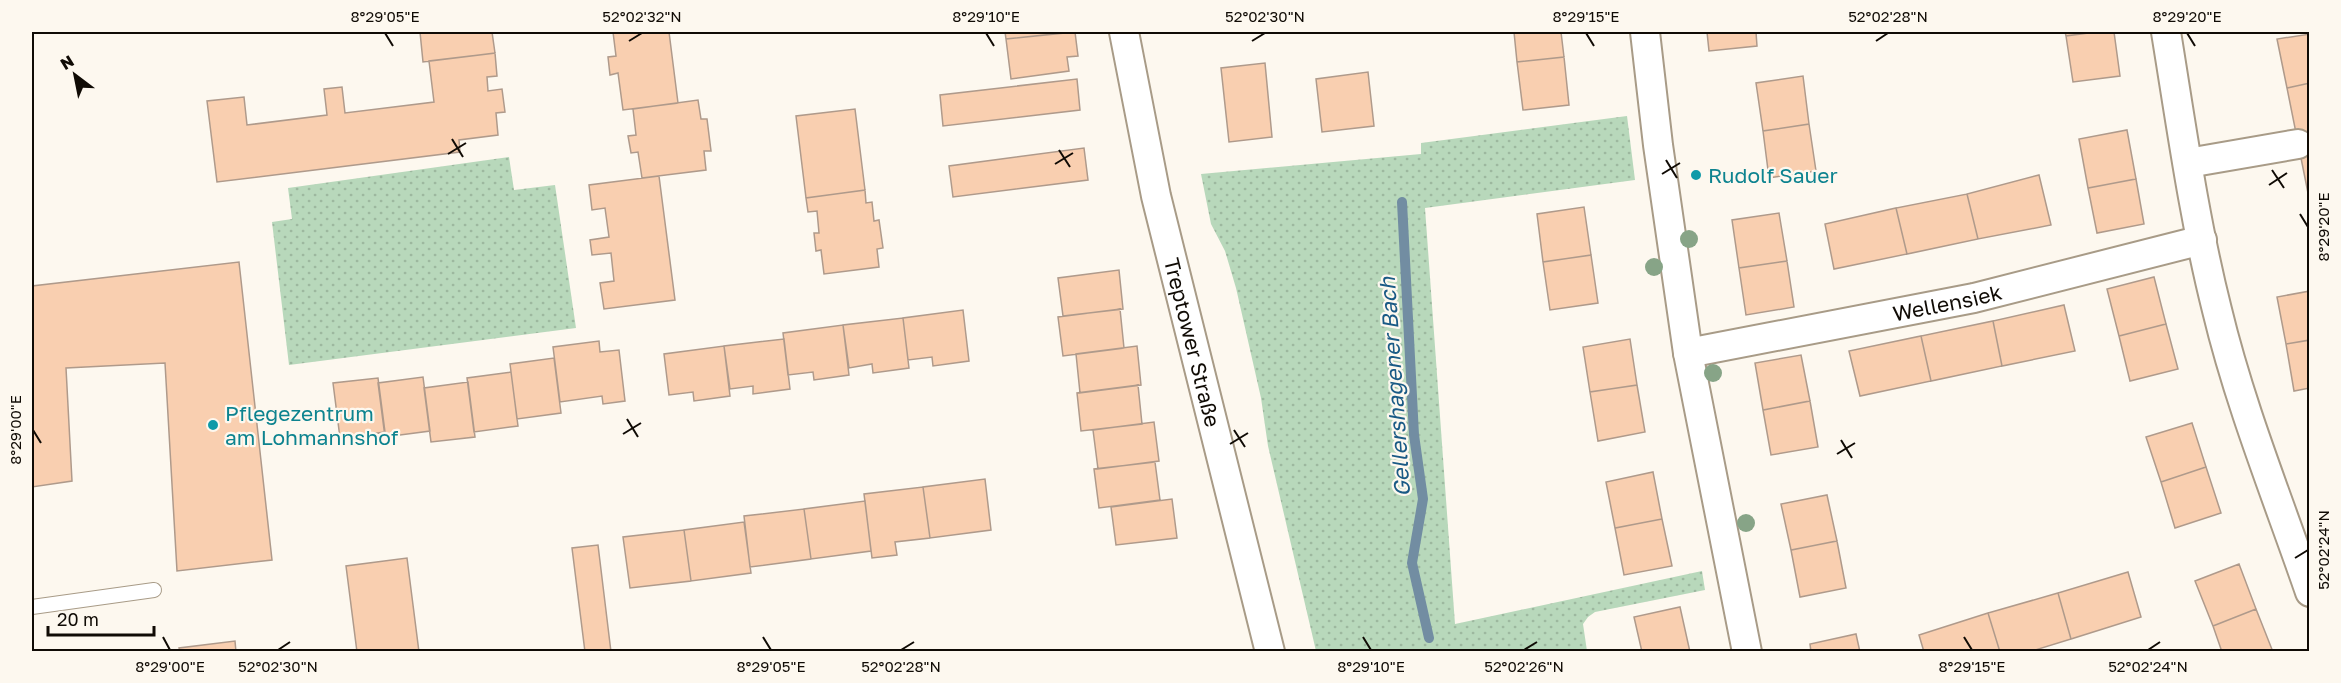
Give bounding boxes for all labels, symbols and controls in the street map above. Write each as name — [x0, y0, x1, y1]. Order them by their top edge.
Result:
text: 8°29'05"E — [350, 7, 420, 25]
text: 52°02'32"N — [602, 7, 682, 25]
text: 8°29'10"E — [952, 7, 1020, 25]
text: 52°02'30"N — [1225, 7, 1305, 25]
text: 8°29'15"E — [1552, 7, 1620, 25]
text: 52°02'28"N — [1848, 7, 1928, 25]
text: 8°29'20"E — [2152, 7, 2222, 25]
north arrow — [45, 45, 105, 105]
text: N — [57, 51, 78, 74]
place label: Rudolf Sauer — [1708, 162, 1838, 188]
marker: Rudolf Sauer — [1689, 168, 1703, 182]
text: 8°29'20"E — [2314, 192, 2332, 262]
street label: Treptower Straße — [1159, 255, 1226, 430]
water label: Gellershagener Bach — [1373, 275, 1415, 498]
street label: Wellensiek — [1890, 278, 2005, 326]
text: 8°29'00"E — [6, 395, 24, 465]
place label: Pflegezentrum am Lohmannshof — [225, 400, 399, 450]
marker: Pflegezentrum am Lohmannshof — [206, 418, 220, 432]
text: 52°02'24"N — [2314, 510, 2332, 590]
scale bar — [48, 599, 154, 637]
text: 20 m — [57, 608, 99, 630]
text: 8°29'00"E — [135, 657, 205, 675]
text: 52°02'30"N — [238, 657, 318, 675]
text: 8°29'05"E — [736, 657, 806, 675]
text: 52°02'28"N — [861, 657, 941, 675]
text: 8°29'10"E — [1337, 657, 1405, 675]
text: 52°02'26"N — [1484, 657, 1564, 675]
text: 8°29'15"E — [1938, 657, 2006, 675]
text: 52°02'24"N — [2108, 657, 2188, 675]

